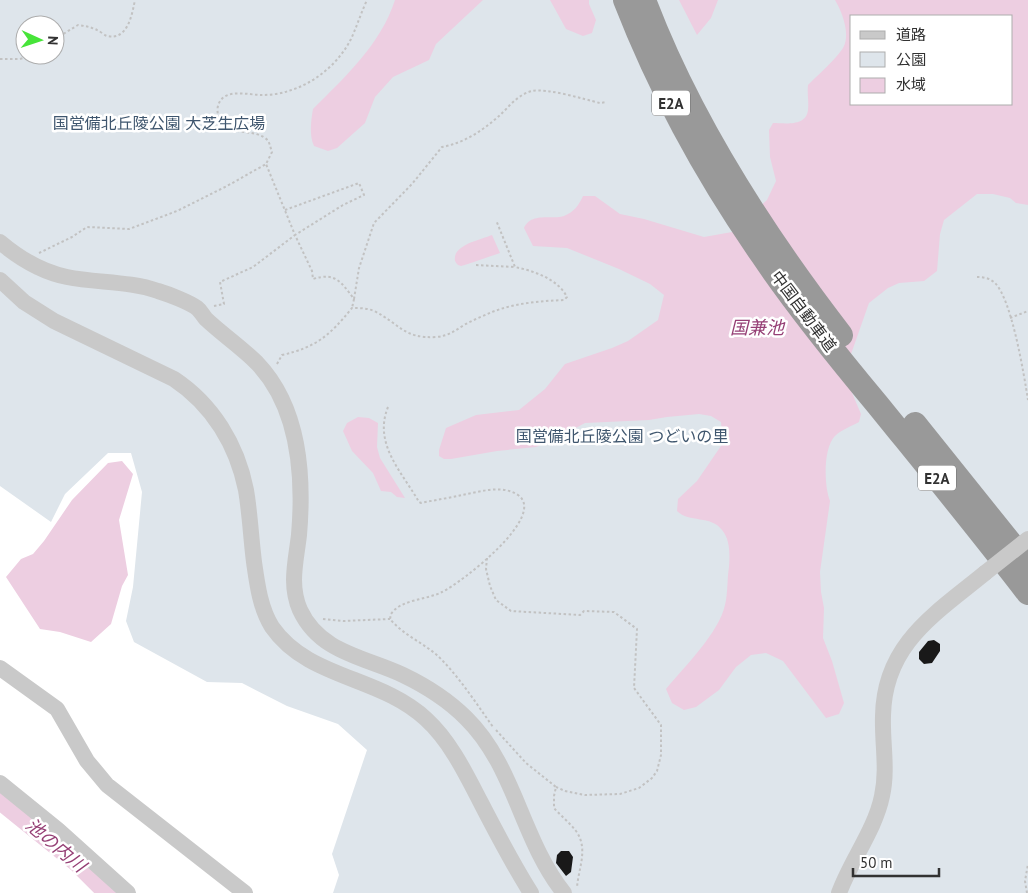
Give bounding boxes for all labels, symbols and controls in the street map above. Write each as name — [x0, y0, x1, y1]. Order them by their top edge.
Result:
north arrow — [15, 15, 65, 65]
legend — [850, 15, 1013, 105]
text: 道路 — [896, 25, 926, 44]
text: N — [44, 36, 62, 46]
text: 公園 — [896, 50, 926, 69]
text: 水域 — [896, 75, 926, 94]
road number: E2A — [652, 90, 690, 116]
park label: 国営備北丘陵公園 大芝生広場 — [53, 113, 265, 133]
street label: 中国自動車道 — [767, 267, 841, 355]
water label: 国兼池 — [730, 316, 786, 339]
park label: 国営備北丘陵公園 つどいの里 — [516, 426, 728, 446]
road number: E2A — [918, 466, 956, 490]
water label: 池の内川 — [21, 813, 93, 878]
scale bar — [853, 846, 939, 878]
text: 50 m — [860, 853, 893, 872]

